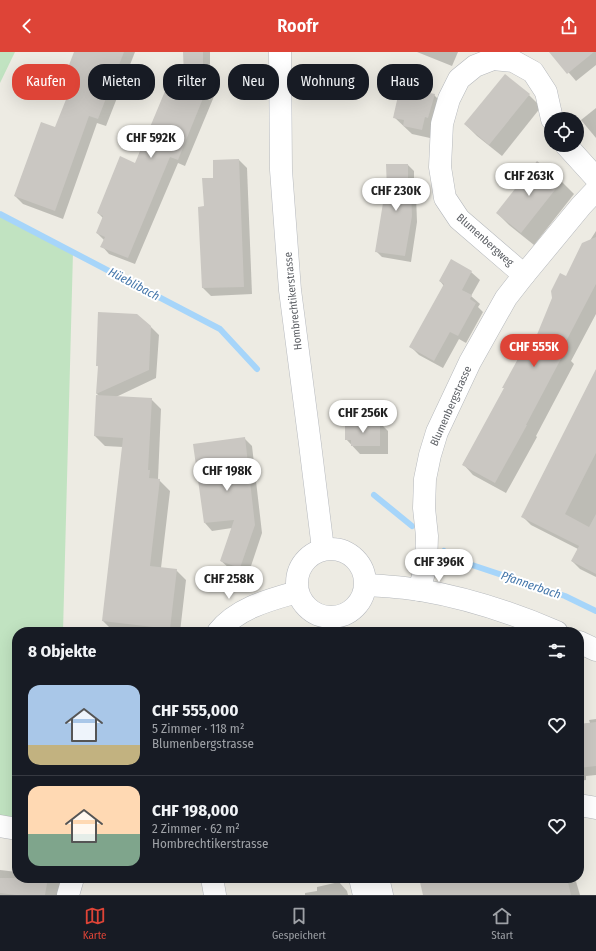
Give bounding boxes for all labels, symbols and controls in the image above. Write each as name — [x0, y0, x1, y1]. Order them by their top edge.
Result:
icon: back — [16, 15, 38, 37]
text: Roofr — [277, 15, 319, 37]
icon: share — [558, 15, 580, 37]
chip: Kaufen — [12, 64, 80, 100]
chip: Mieten — [88, 64, 155, 100]
chip: Filter — [163, 64, 220, 100]
chip: Neu — [228, 64, 279, 100]
chip: Wohnung — [287, 64, 369, 100]
chip: Haus — [377, 64, 433, 100]
map controls — [544, 112, 584, 152]
button: locate — [544, 112, 584, 152]
pin: CHF 592K — [110, 125, 192, 159]
text: CHF 592K — [126, 130, 176, 145]
pin: CHF 263K — [488, 163, 570, 197]
text: CHF 263K — [504, 168, 554, 183]
pin: CHF 230K — [355, 178, 437, 212]
text: CHF 230K — [371, 183, 421, 198]
street label: Blumenbergweg — [454, 211, 517, 270]
street label: Hombrechtikerstrasse — [281, 251, 305, 351]
water label: Hüeblibach — [106, 265, 162, 303]
pin: CHF 555K — [493, 334, 575, 368]
text: CHF 555K — [509, 339, 559, 354]
street label: Blumenbergstrasse — [428, 364, 474, 448]
pin: CHF 256K — [322, 400, 404, 434]
text: CHF 256K — [338, 405, 388, 420]
pin: CHF 198K — [186, 458, 268, 492]
text: CHF 198K — [202, 463, 252, 478]
pin: CHF 396K — [398, 549, 480, 583]
text: CHF 396K — [414, 554, 464, 569]
pin: CHF 258K — [188, 566, 270, 600]
water label: Pfannerbach — [499, 568, 563, 602]
text: CHF 258K — [204, 571, 254, 586]
icon: filters — [546, 640, 568, 662]
text: 8 Objekte — [28, 641, 96, 662]
text: CHF 555,000 — [152, 700, 239, 721]
icon: home — [60, 701, 108, 749]
icon: heart — [546, 714, 568, 736]
text: 5 Zimmer · 118 m² — [152, 721, 244, 736]
text: Blumenbergstrasse — [152, 736, 254, 751]
text: CHF 198,000 — [152, 800, 239, 821]
icon: home — [60, 802, 108, 850]
icon: heart — [546, 815, 568, 837]
text: 2 Zimmer · 62 m² — [152, 821, 240, 836]
text: Hombrechtikerstrasse — [152, 836, 269, 851]
tab: Karte — [83, 905, 107, 942]
tab: Gespeichert — [272, 905, 326, 942]
tab: Start — [491, 905, 513, 942]

